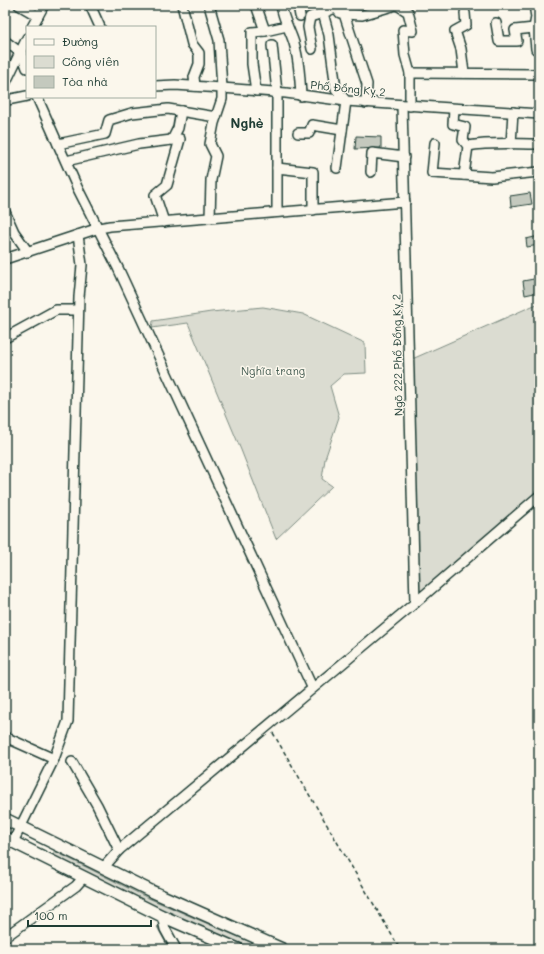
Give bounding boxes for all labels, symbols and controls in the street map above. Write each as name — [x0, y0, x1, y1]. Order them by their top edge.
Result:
legend — [26, 26, 156, 98]
text: Đường — [62, 33, 98, 49]
text: Công viên — [62, 53, 119, 69]
text: Tòa nhà — [62, 73, 108, 89]
street label: Phố Đồng Kỵ 2 — [310, 77, 386, 99]
district label: Nghè — [231, 114, 264, 131]
street label: Ngõ 222 Phố Đồng Kỵ 2 — [388, 294, 406, 416]
park label: Nghĩa trang — [241, 363, 305, 378]
scale bar — [28, 902, 151, 928]
text: 100 m — [34, 907, 68, 923]

